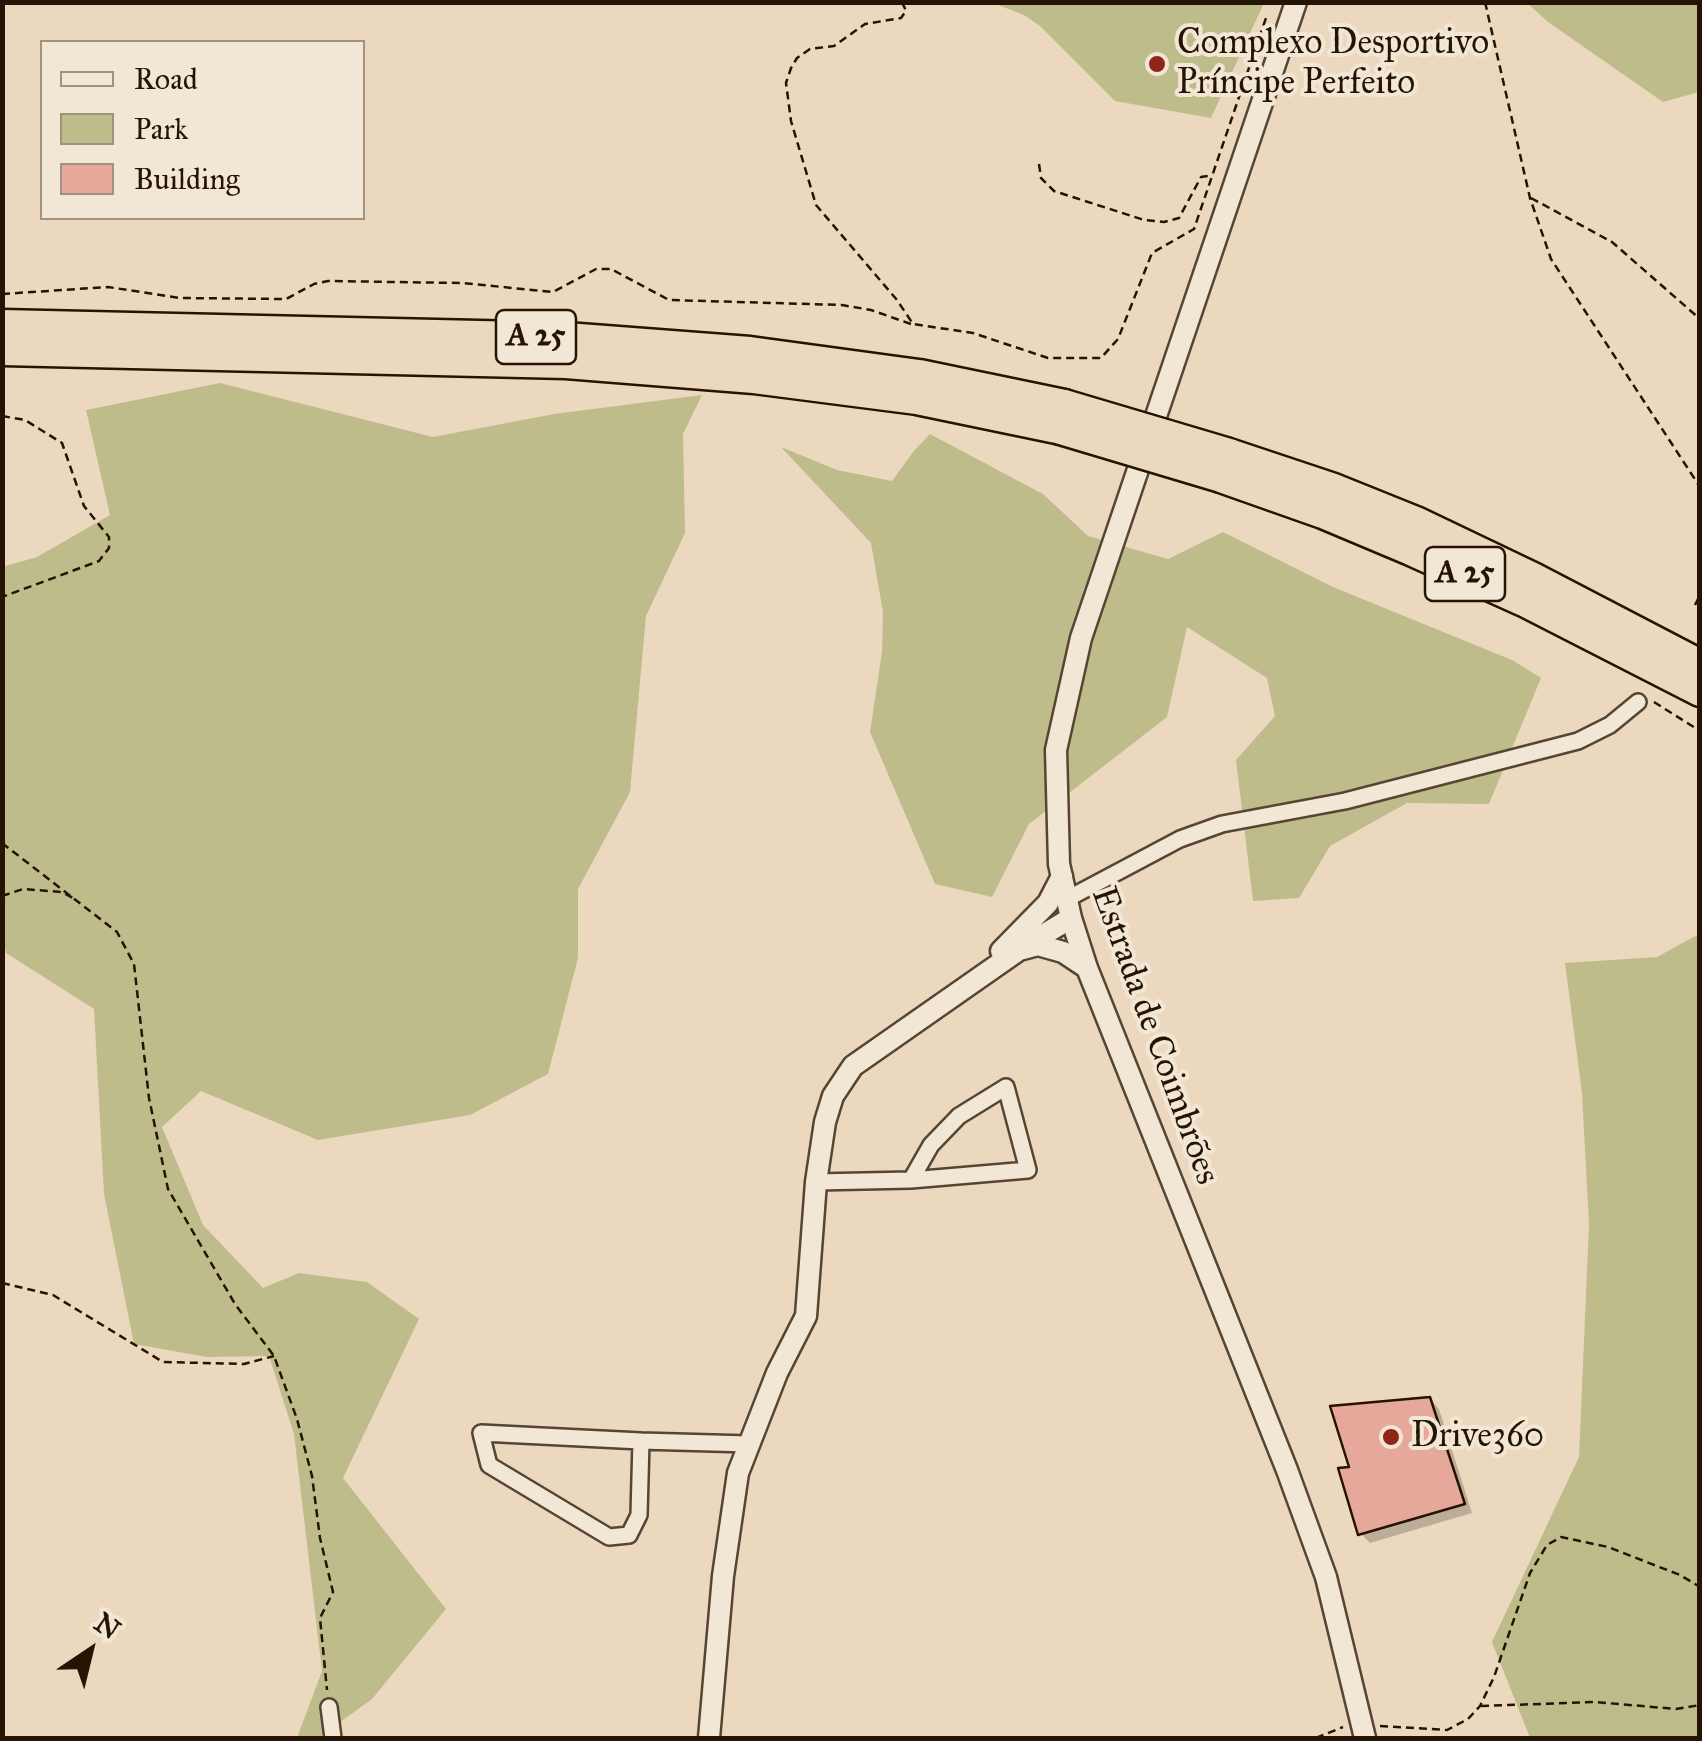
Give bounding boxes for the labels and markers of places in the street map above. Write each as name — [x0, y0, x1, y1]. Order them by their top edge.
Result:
place label: Complexo Desportivo Príncipe Perfeito — [1177, 23, 1489, 105]
marker: Complexo Desportivo Príncipe Perfeito — [1146, 53, 1168, 75]
place label: Drive360 — [1411, 1416, 1544, 1458]
marker: Drive360 — [1380, 1426, 1402, 1448]

